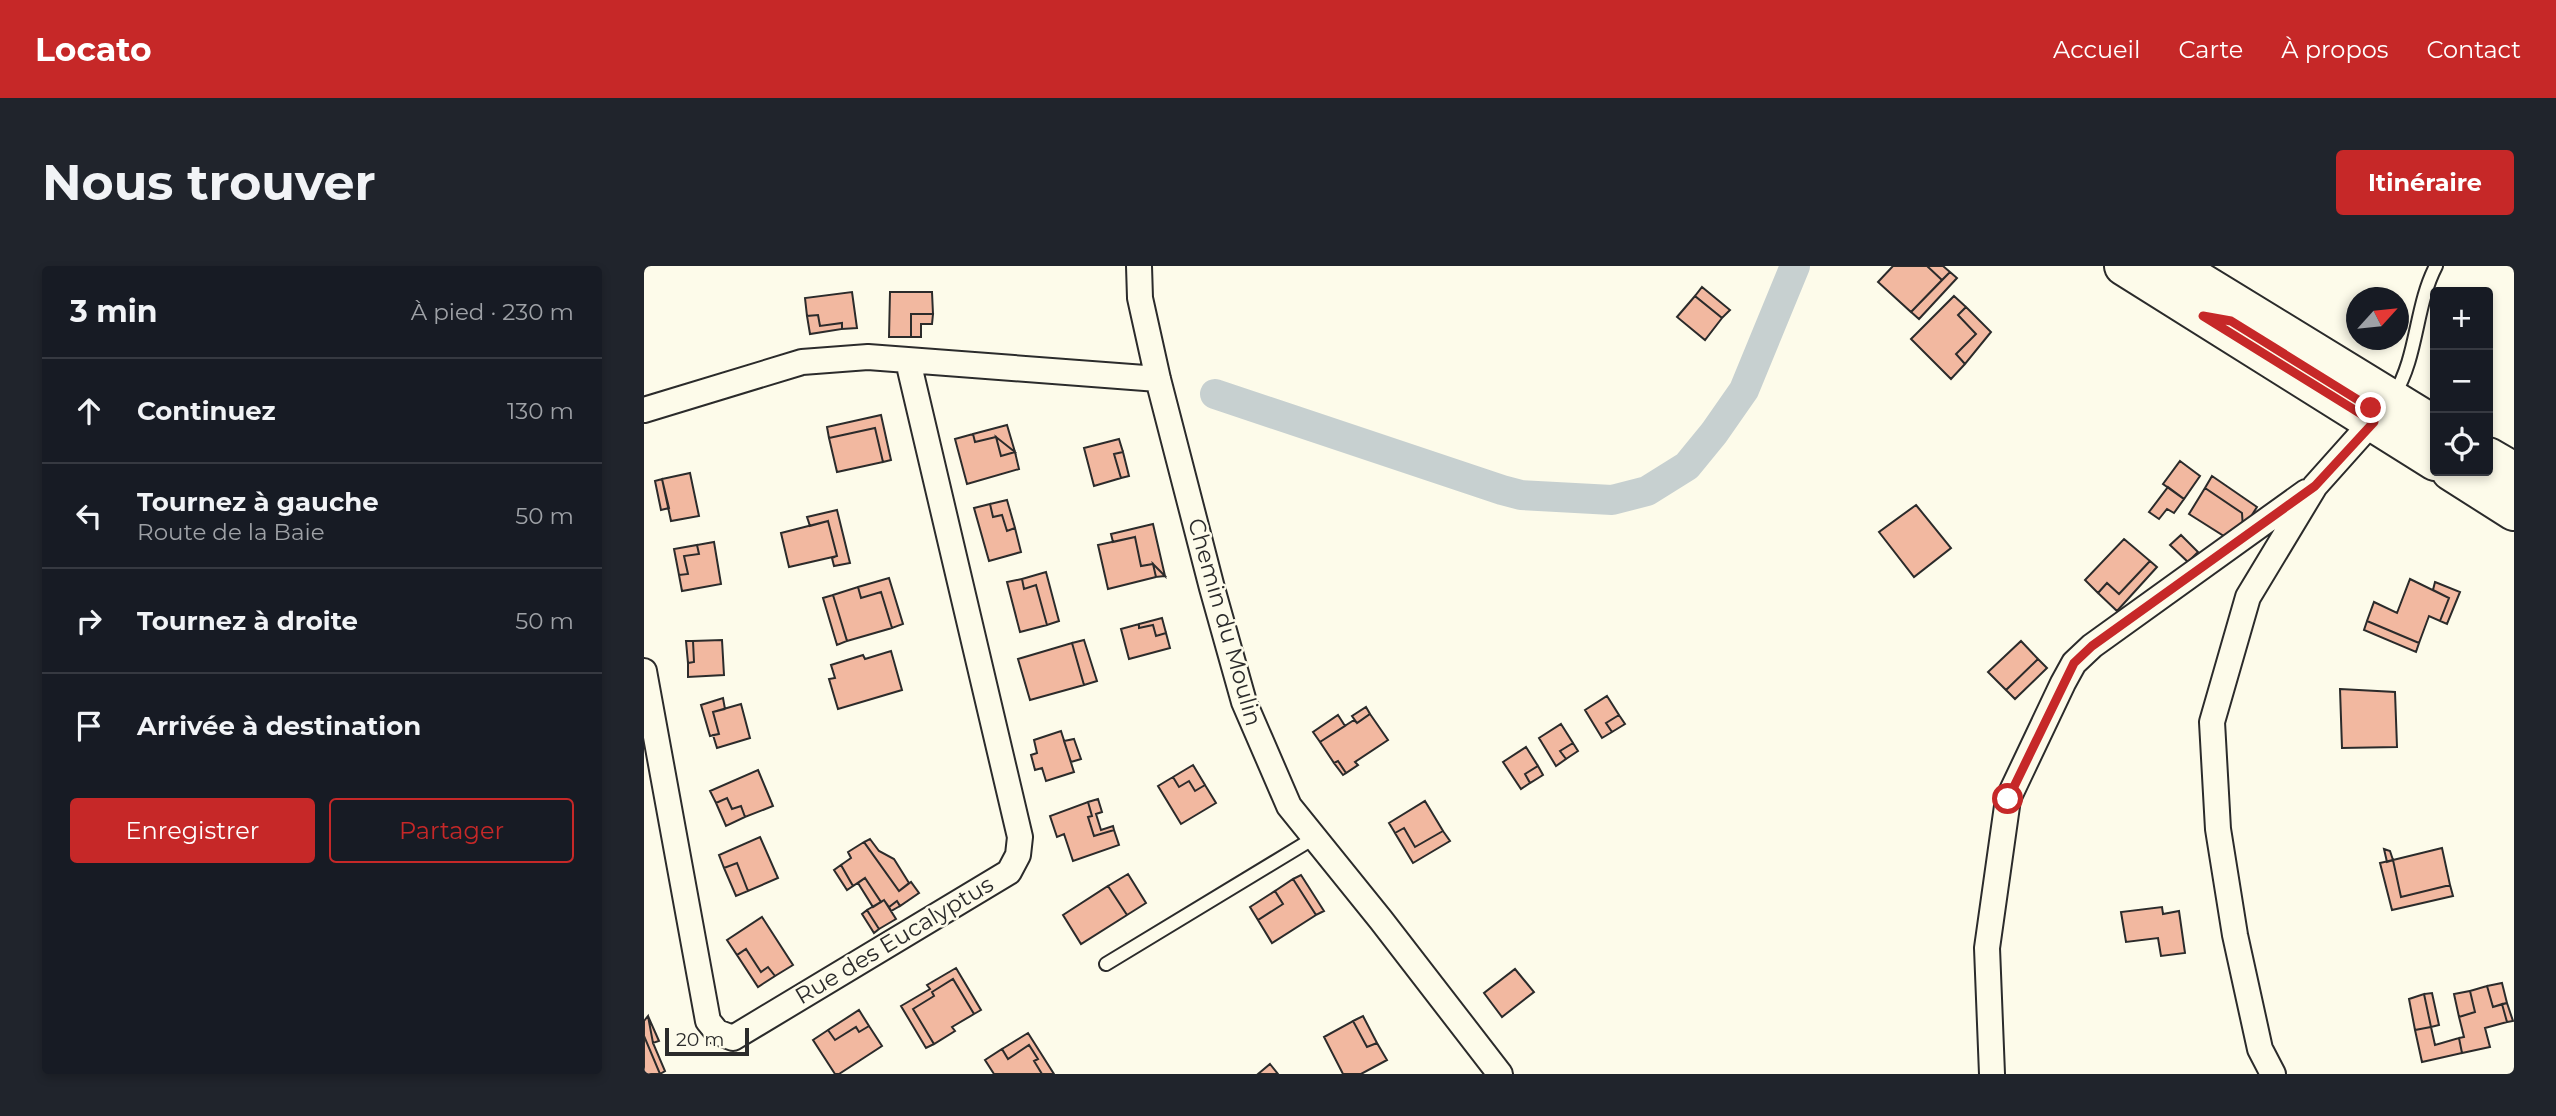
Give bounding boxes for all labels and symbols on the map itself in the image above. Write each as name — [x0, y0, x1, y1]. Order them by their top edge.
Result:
north arrow — [2346, 287, 2409, 350]
route end — [2355, 392, 2386, 423]
street label: Chemin du Moulin — [1182, 515, 1268, 729]
route start — [1992, 783, 2023, 814]
street label: Rue des Eucalyptus — [790, 870, 998, 1010]
scale bar — [665, 1025, 749, 1057]

